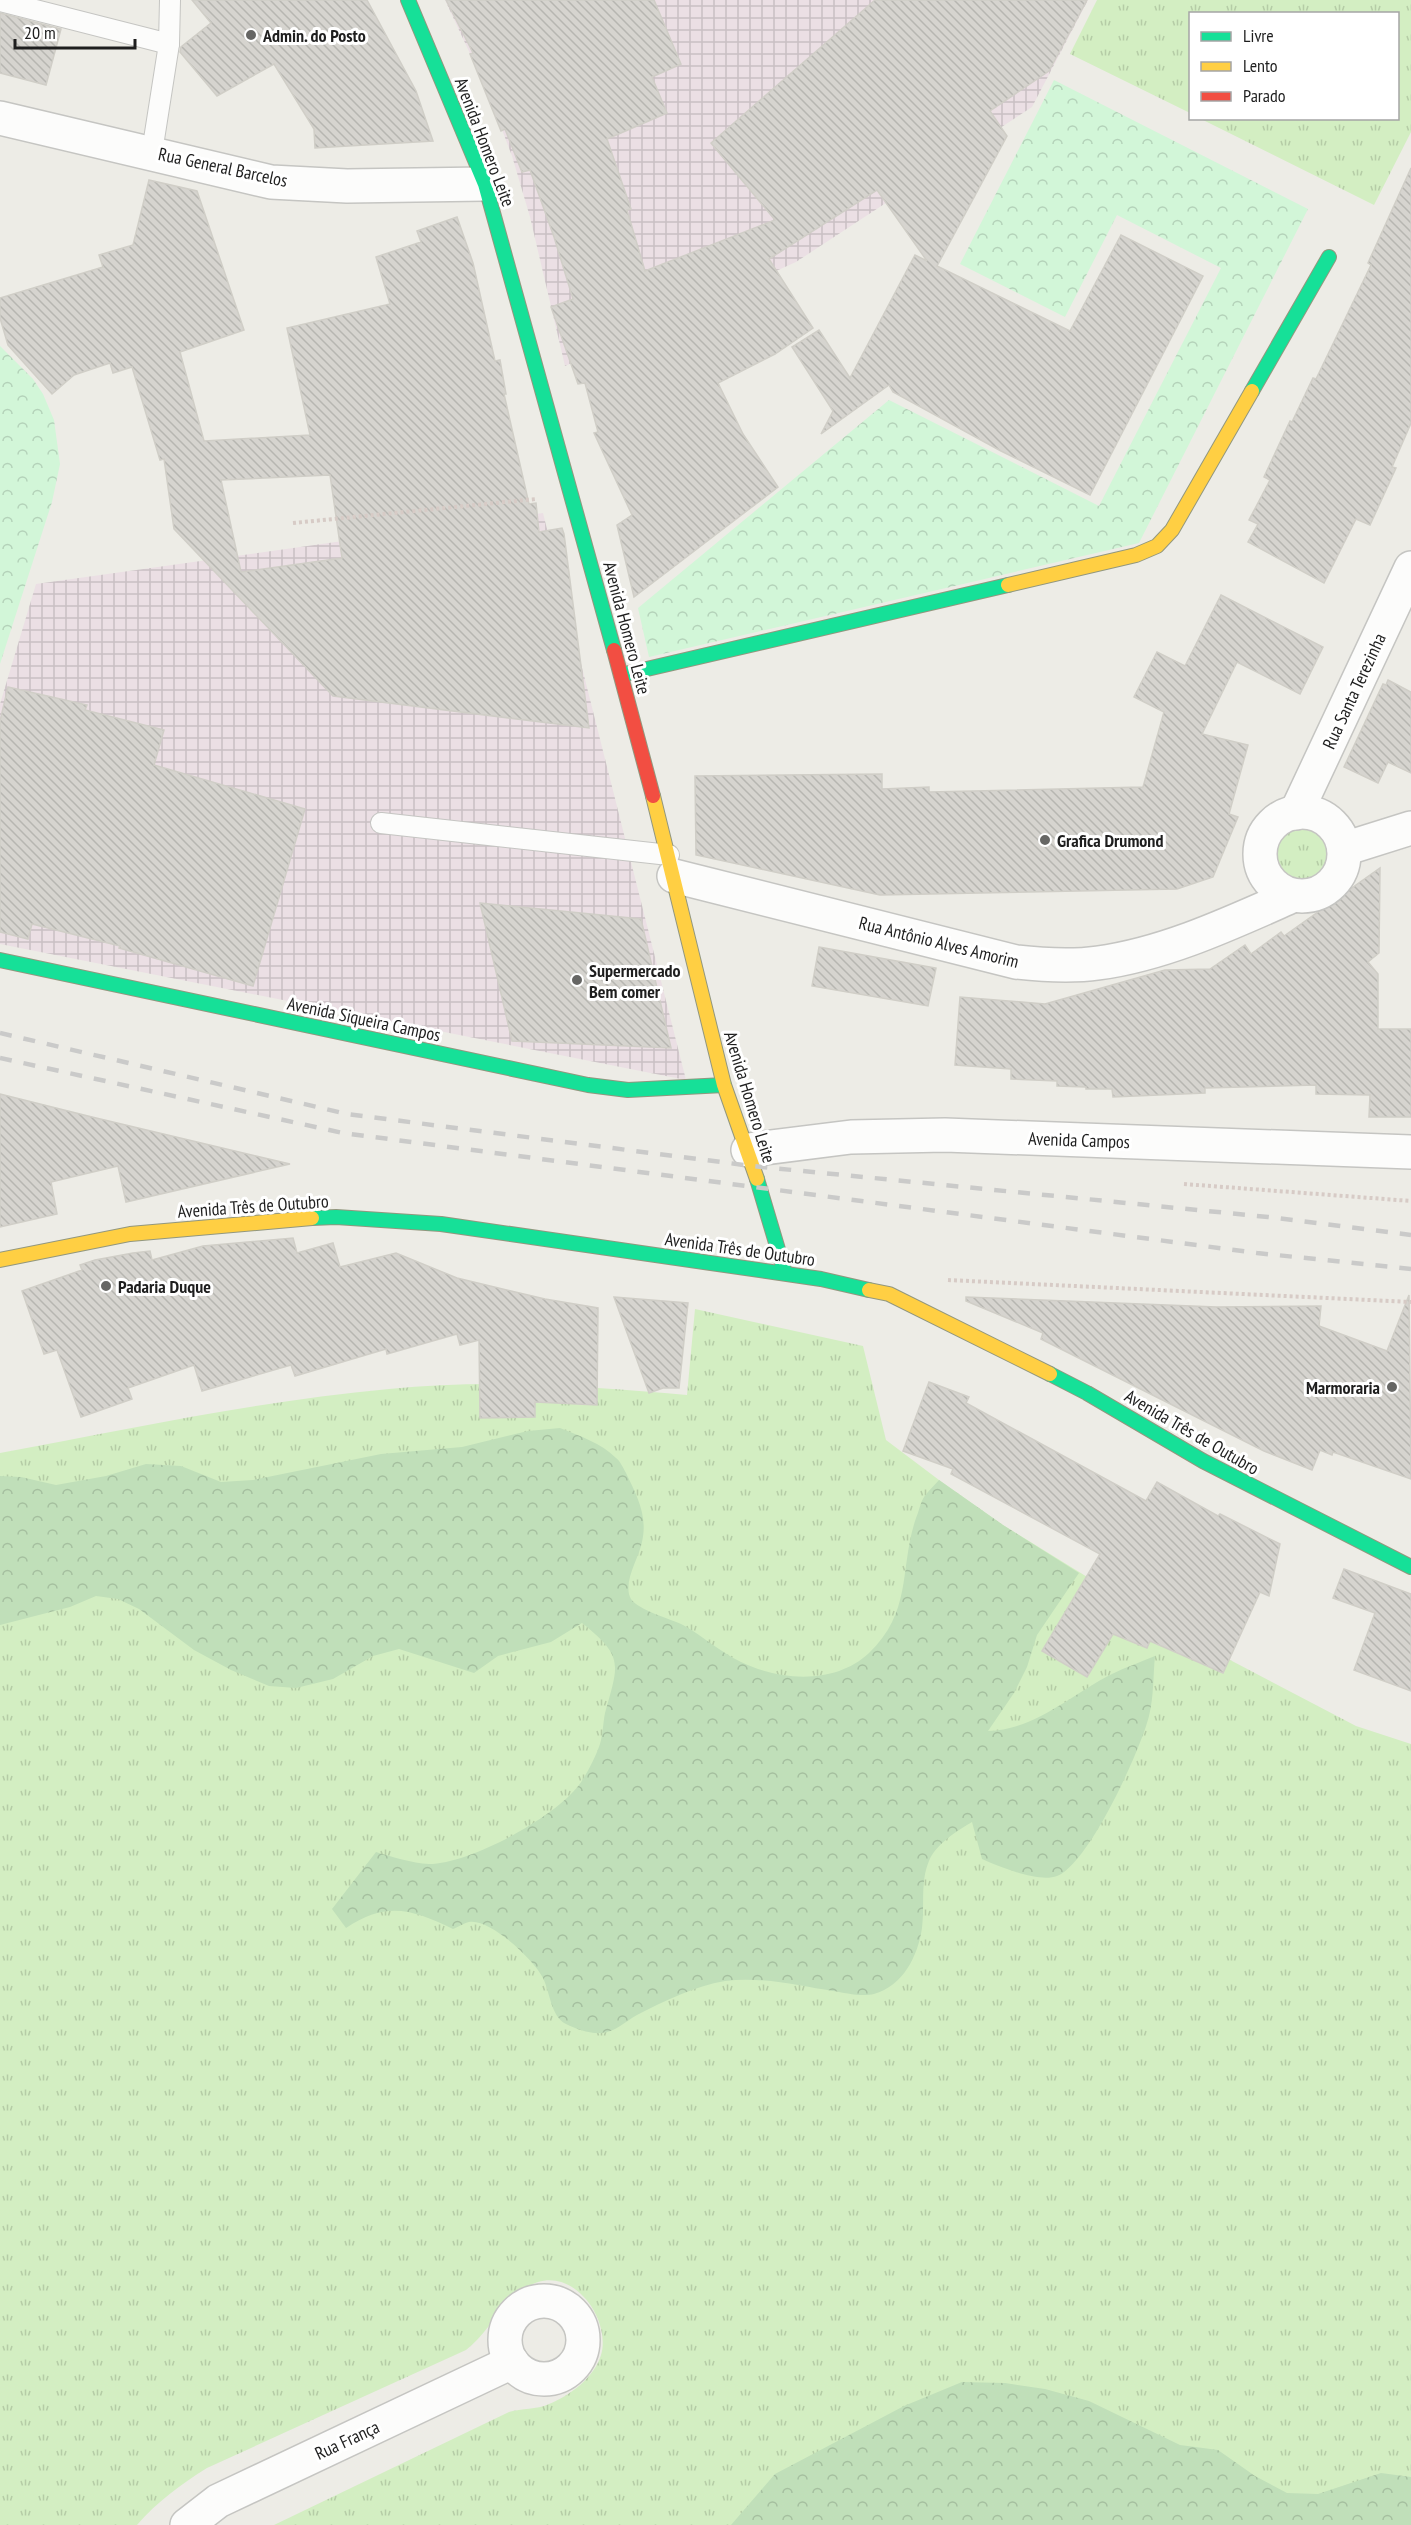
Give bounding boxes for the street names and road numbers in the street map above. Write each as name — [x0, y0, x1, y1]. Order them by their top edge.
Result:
street label: Avenida Homero Leite — [450, 74, 520, 210]
street label: Rua General Barcelos — [156, 142, 290, 192]
street label: Avenida Homero Leite — [598, 559, 656, 697]
street label: Rua Santa Terezinha — [1317, 629, 1391, 753]
street label: Rua Antônio Alves Amorim — [857, 911, 1021, 973]
street label: Avenida Siqueira Campos — [285, 992, 443, 1046]
street label: Avenida Homero Leite — [719, 1028, 781, 1166]
street label: Avenida Campos — [1028, 1127, 1130, 1153]
street label: Avenida Três de Outubro — [177, 1189, 330, 1223]
street label: Avenida Três de Outubro — [663, 1227, 817, 1271]
street label: Avenida Três de Outubro — [1121, 1384, 1263, 1480]
street label: Rua França — [311, 2415, 383, 2465]

